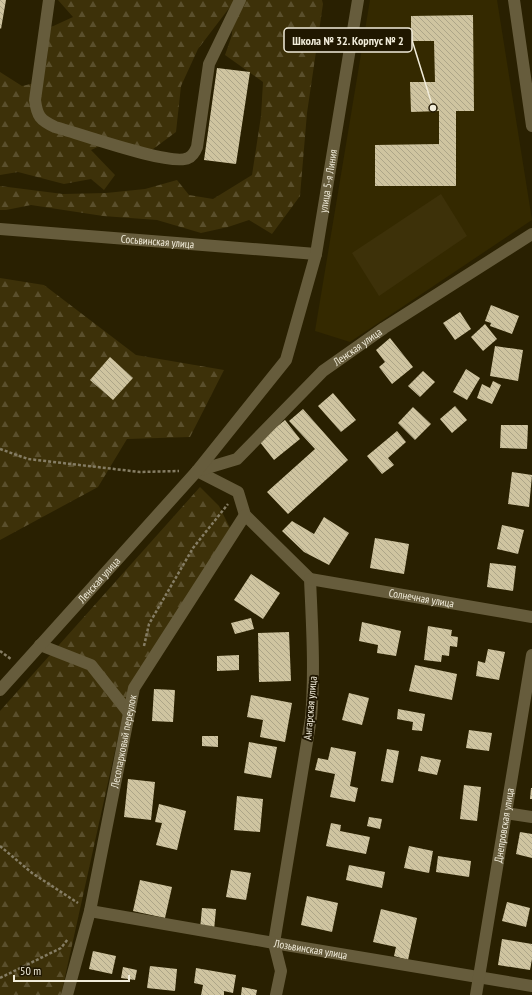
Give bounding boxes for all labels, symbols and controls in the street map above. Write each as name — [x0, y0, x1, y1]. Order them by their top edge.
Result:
callout: Школа № 32. Корпус № 2 — [284, 28, 412, 52]
text: Школа № 32. Корпус № 2 — [292, 33, 404, 48]
street label: улица 5-я Линия — [316, 148, 340, 214]
street label: Сосьвинская улица — [120, 232, 195, 251]
street label: Ленская улица — [330, 325, 385, 369]
street label: Ленская улица — [74, 554, 123, 606]
street label: Солнечная улица — [388, 586, 455, 611]
street label: Ангарская улица — [300, 675, 320, 741]
street label: Лесопарковый переулок — [107, 693, 140, 790]
street label: Днепровская улица — [491, 787, 517, 864]
street label: Лозьвинская улица — [272, 936, 348, 962]
scale bar — [14, 957, 129, 983]
text: 50 m — [20, 963, 41, 978]

